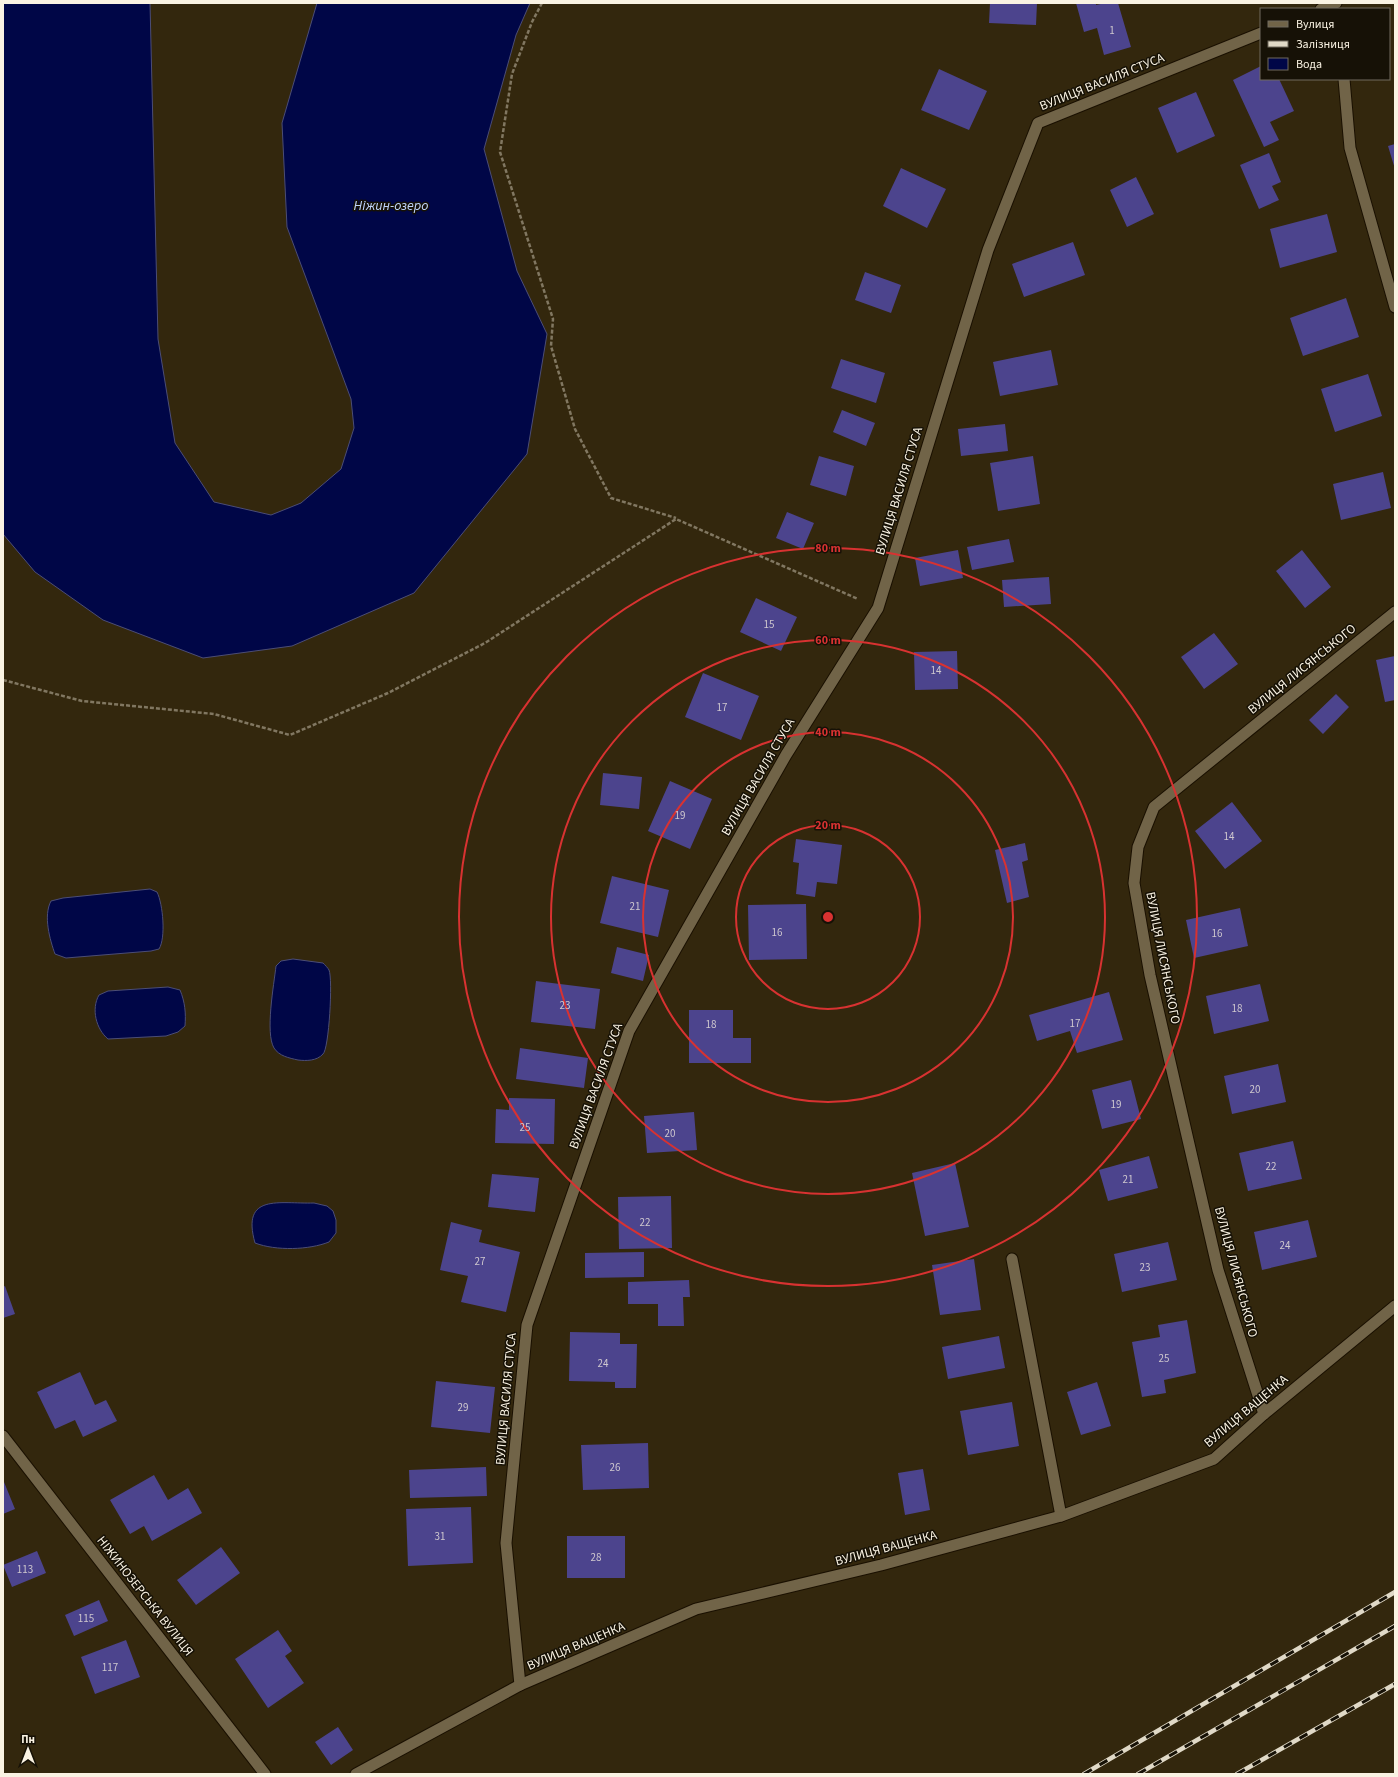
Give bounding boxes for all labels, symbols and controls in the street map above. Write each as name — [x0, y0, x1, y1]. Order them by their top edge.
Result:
legend — [1260, 8, 1390, 80]
text: Вулиця — [1296, 16, 1334, 33]
house number: 1 — [1109, 23, 1115, 38]
text: Залізниця — [1296, 36, 1350, 53]
street label: ВУЛИЦЯ ВАСИЛЯ СТУСА — [1037, 48, 1168, 115]
text: Вода — [1296, 56, 1322, 73]
water label: Ніжин-озеро — [354, 196, 428, 216]
street label: ВУЛИЦЯ ВАСИЛЯ СТУСА — [871, 424, 927, 557]
text: 80 m — [815, 540, 841, 557]
house number: 15 — [764, 617, 774, 632]
street label: ВУЛИЦЯ ЛИСЯНСЬКОГО — [1244, 620, 1360, 718]
text: 60 m — [815, 632, 841, 649]
house number: 14 — [931, 663, 942, 678]
house number: 17 — [717, 700, 727, 715]
street label: ВУЛИЦЯ ВАСИЛЯ СТУСА — [717, 714, 799, 839]
text: 40 m — [815, 724, 841, 741]
house number: 19 — [675, 808, 685, 823]
text: 20 m — [815, 817, 841, 834]
house number: 14 — [1224, 829, 1235, 844]
street label: ВУЛИЦЯ ЛИСЯНСЬКОГО — [1141, 890, 1185, 1026]
house number: 21 — [630, 899, 640, 914]
centre of rings — [821, 910, 835, 924]
house number: 16 — [772, 925, 783, 940]
house number: 16 — [1212, 926, 1223, 941]
house number: 23 — [560, 998, 570, 1013]
house number: 18 — [1232, 1001, 1243, 1016]
house number: 17 — [1070, 1016, 1080, 1031]
house number: 18 — [706, 1017, 717, 1032]
street label: ВУЛИЦЯ ВАСИЛЯ СТУСА — [565, 1020, 628, 1152]
house number: 20 — [1250, 1082, 1260, 1097]
house number: 19 — [1111, 1097, 1121, 1112]
house number: 25 — [520, 1120, 530, 1135]
house number: 20 — [665, 1126, 675, 1141]
house number: 22 — [1266, 1159, 1276, 1174]
house number: 21 — [1123, 1172, 1133, 1187]
street label: ВУЛИЦЯ ЛИСЯНСЬКОГО — [1210, 1205, 1262, 1339]
house number: 22 — [640, 1215, 650, 1230]
house number: 24 — [1280, 1238, 1291, 1253]
house number: 27 — [475, 1254, 485, 1269]
house number: 23 — [1140, 1260, 1150, 1275]
street label: ВУЛИЦЯ ВАСИЛЯ СТУСА — [491, 1331, 521, 1466]
house number: 25 — [1159, 1351, 1169, 1366]
house number: 24 — [598, 1356, 609, 1371]
street label: ВУЛИЦЯ ВАЩЕНКА — [1200, 1370, 1293, 1452]
house number: 29 — [458, 1400, 468, 1415]
house number: 26 — [610, 1460, 621, 1475]
street label: ВУЛИЦЯ ВАЩЕНКА — [833, 1526, 940, 1570]
house number: 31 — [435, 1529, 445, 1544]
street label: НІЖИНОЗЕРСЬКА ВУЛИЦЯ — [92, 1532, 198, 1660]
house number: 28 — [591, 1550, 602, 1565]
house number: 113 — [17, 1562, 33, 1577]
house number: 115 — [78, 1611, 94, 1626]
street label: ВУЛИЦЯ ВАЩЕНКА — [524, 1617, 629, 1675]
house number: 117 — [102, 1660, 118, 1675]
north arrow — [8, 1729, 48, 1769]
text: Пн — [21, 1732, 35, 1747]

